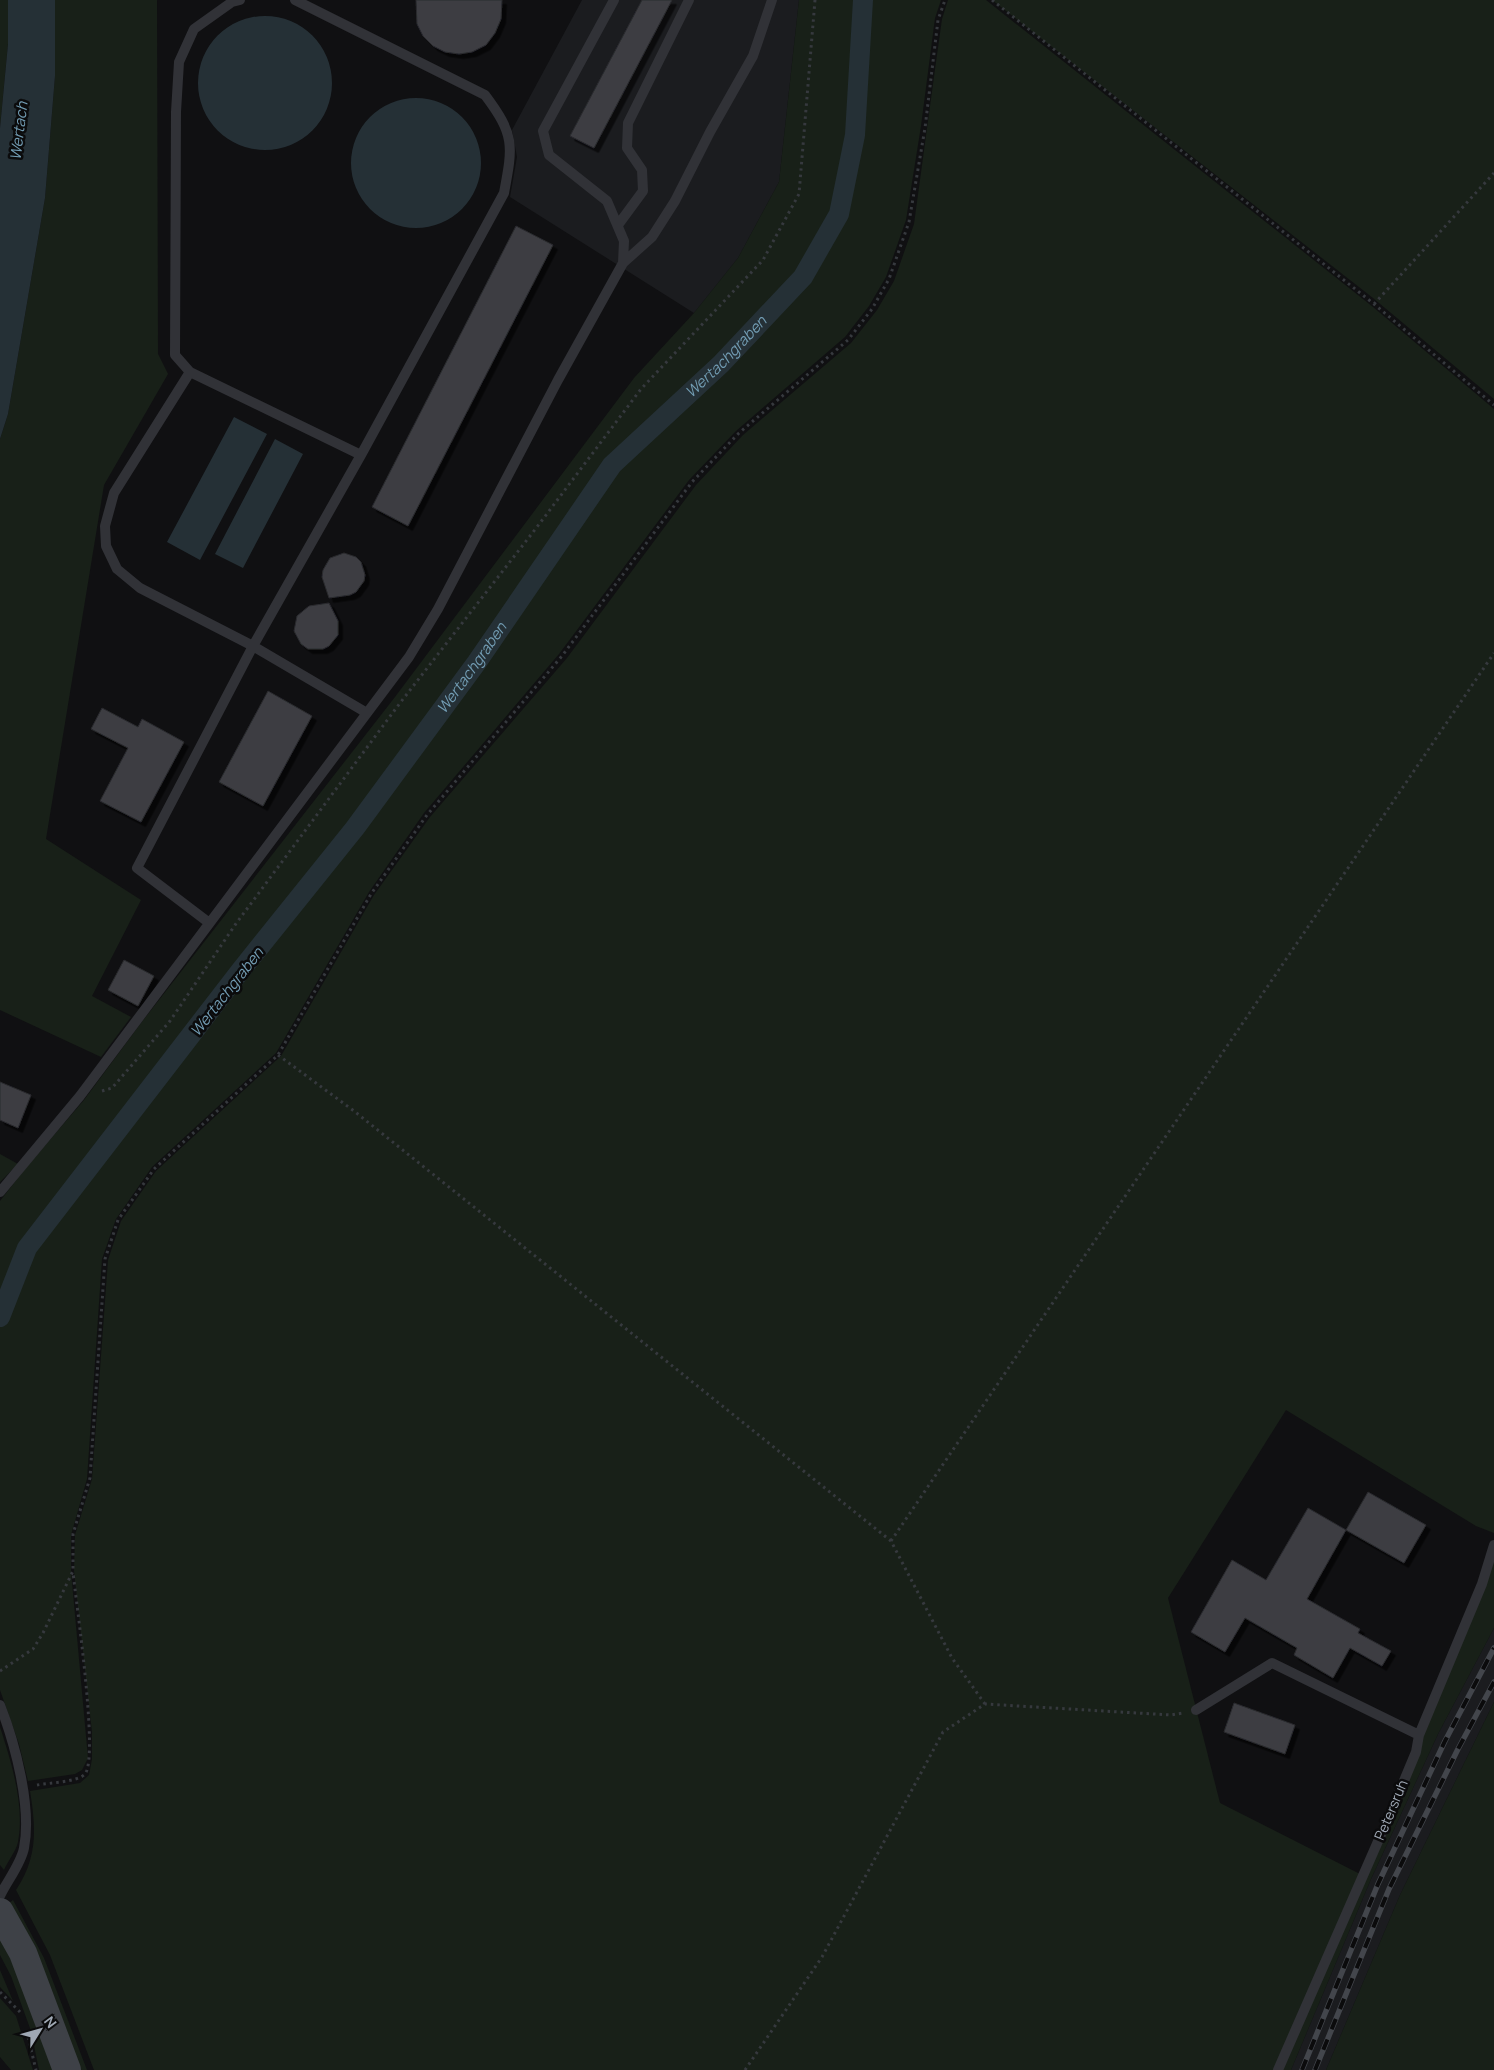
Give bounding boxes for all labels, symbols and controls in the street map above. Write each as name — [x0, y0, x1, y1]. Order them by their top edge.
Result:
water label: Wertach — [4, 99, 33, 161]
water label: Wertachgraben — [680, 310, 772, 402]
water label: Wertachgraben — [432, 617, 512, 718]
water label: Wertachgraben — [185, 942, 269, 1041]
street label: Petersruh — [1369, 1777, 1412, 1843]
north arrow — [15, 2005, 65, 2055]
text: N — [40, 2012, 61, 2032]

